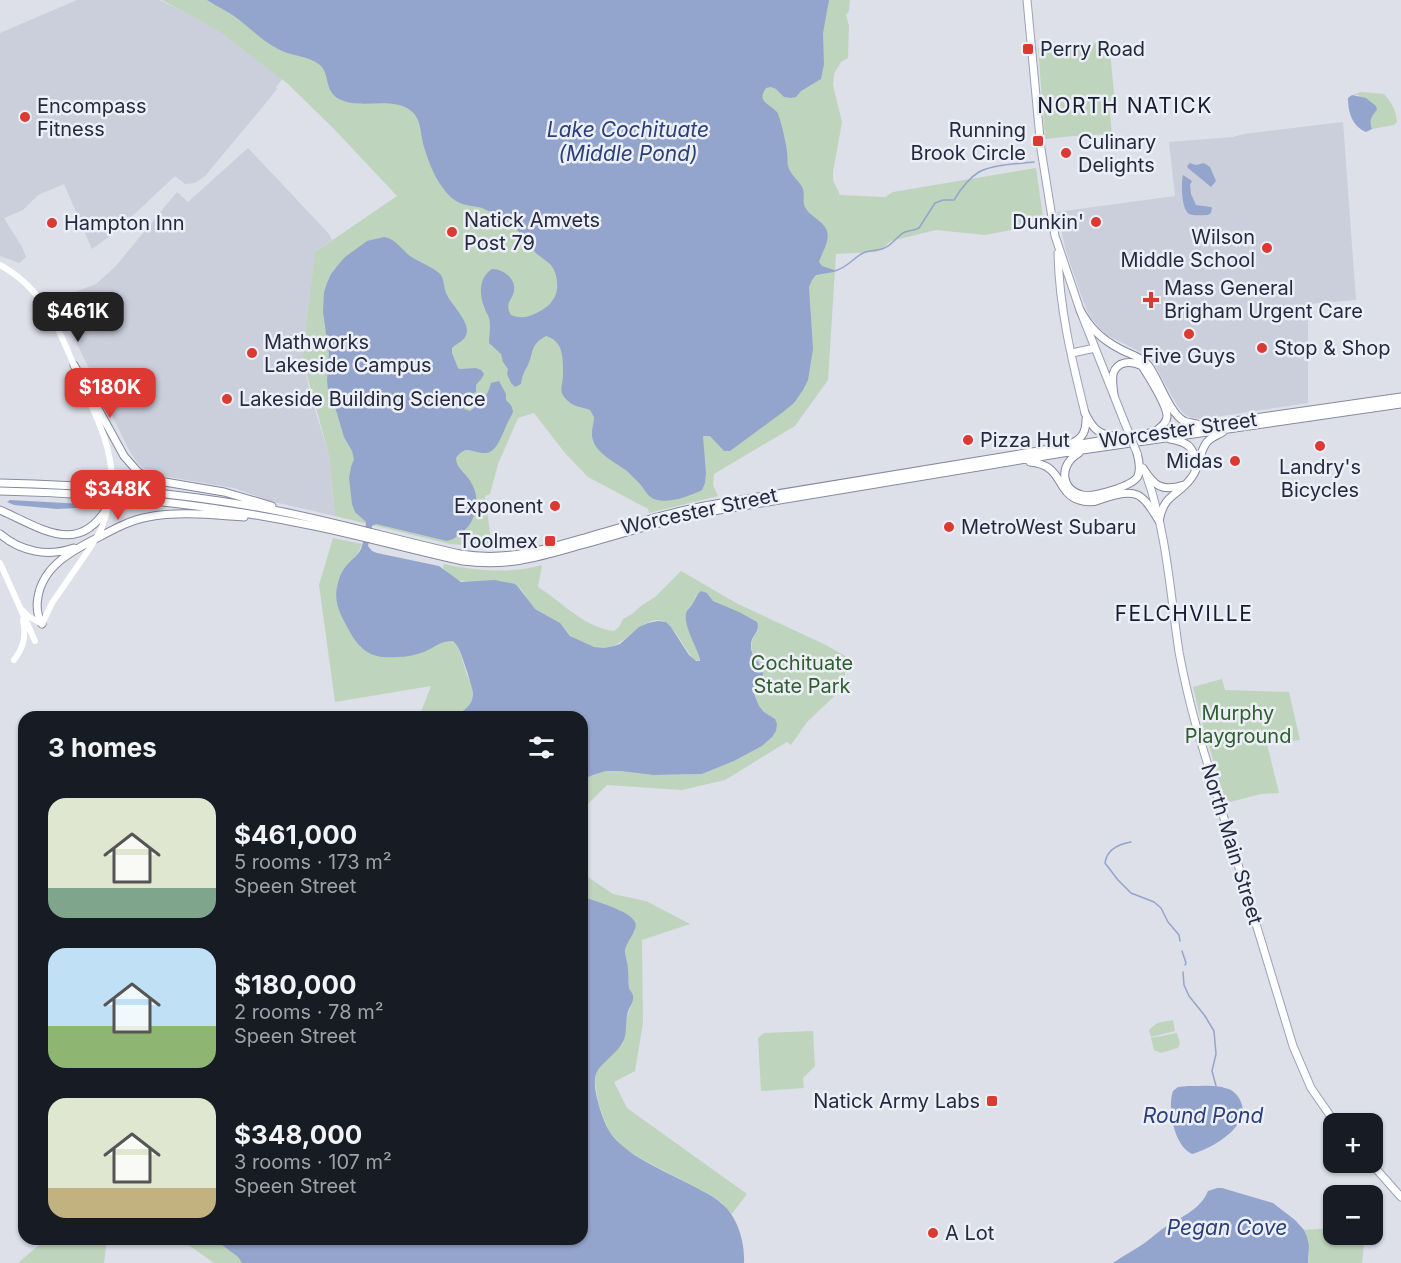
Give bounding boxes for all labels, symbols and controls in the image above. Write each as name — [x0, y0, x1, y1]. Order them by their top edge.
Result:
place label: Perry Road — [1040, 37, 1145, 61]
marker: Perry Road — [1021, 42, 1035, 56]
district label: NORTH NATICK — [1037, 93, 1213, 118]
place label: Encompass Fitness — [37, 94, 147, 141]
marker: Encompass Fitness — [18, 110, 32, 124]
water label: Lake Cochituate (Middle Pond) — [547, 117, 709, 166]
place label: Running Brook Circle — [911, 118, 1026, 165]
place label: Culinary Delights — [1078, 130, 1156, 177]
marker: Running Brook Circle — [1031, 134, 1045, 148]
marker: Culinary Delights — [1059, 146, 1073, 160]
place label: Natick Amvets Post 79 — [464, 208, 600, 255]
place label: Dunkin' — [1012, 210, 1084, 234]
place label: Hampton Inn — [64, 211, 185, 235]
marker: Dunkin' — [1089, 215, 1103, 229]
marker: Hampton Inn — [45, 216, 59, 230]
marker: Natick Amvets Post 79 — [445, 225, 459, 239]
place label: Wilson Middle School — [1121, 225, 1255, 272]
marker: Wilson Middle School — [1260, 241, 1274, 255]
place label: Mass General Brigham Urgent Care — [1164, 276, 1363, 323]
marker: Mass General Brigham Urgent Care — [1142, 291, 1160, 309]
pin: $461K — [36, 292, 120, 343]
text: $461K — [47, 299, 109, 323]
marker: Five Guys — [1182, 327, 1196, 341]
place label: Mathworks Lakeside Campus — [264, 330, 432, 377]
place label: Stop & Shop — [1274, 336, 1390, 360]
marker: Stop & Shop — [1255, 341, 1269, 355]
place label: Five Guys — [1142, 344, 1236, 368]
marker: Mathworks Lakeside Campus — [245, 346, 259, 360]
pin: $180K — [68, 368, 152, 419]
text: $180K — [79, 375, 141, 399]
place label: Lakeside Building Science — [239, 387, 486, 411]
marker: Lakeside Building Science — [220, 392, 234, 406]
street label: Worcester Street — [1098, 407, 1259, 453]
place label: Pizza Hut — [980, 428, 1070, 452]
marker: Pizza Hut — [961, 433, 975, 447]
marker: Landry's Bicycles — [1313, 439, 1327, 453]
place label: Midas — [1166, 449, 1223, 473]
marker: Midas — [1228, 454, 1242, 468]
place label: Landry's Bicycles — [1279, 455, 1361, 502]
pin: $348K — [76, 470, 160, 521]
text: $348K — [85, 477, 151, 501]
street label: Worcester Street — [619, 483, 780, 539]
place label: Exponent — [454, 494, 543, 518]
marker: Exponent — [548, 499, 562, 513]
place label: MetroWest Subaru — [961, 515, 1136, 539]
marker: MetroWest Subaru — [942, 520, 956, 534]
place label: Toolmex — [458, 529, 538, 553]
marker: Toolmex — [543, 534, 557, 548]
district label: FELCHVILLE — [1115, 601, 1253, 626]
park label: Cochituate State Park — [751, 651, 853, 698]
park label: Murphy Playground — [1185, 701, 1291, 748]
icon: filters — [525, 731, 558, 764]
text: 3 homes — [48, 732, 157, 763]
street label: North Main Street — [1196, 761, 1268, 928]
text: $461,000 — [234, 819, 357, 850]
icon: home — [96, 822, 168, 894]
text: 5 rooms · 173 m² — [234, 850, 392, 874]
text: Speen Street — [234, 874, 356, 898]
text: $180,000 — [234, 969, 356, 1000]
icon: home — [96, 972, 168, 1044]
text: 2 rooms · 78 m² — [234, 1000, 383, 1024]
text: Speen Street — [234, 1024, 356, 1048]
place label: Natick Army Labs — [813, 1089, 980, 1113]
marker: Natick Army Labs — [985, 1094, 999, 1108]
water label: Round Pond — [1143, 1103, 1263, 1128]
map controls — [1323, 1113, 1383, 1245]
button: + — [1323, 1113, 1383, 1173]
text: $348,000 — [234, 1119, 362, 1150]
icon: home — [96, 1122, 168, 1194]
text: 3 rooms · 107 m² — [234, 1150, 392, 1174]
text: Speen Street — [234, 1174, 356, 1198]
button: − — [1323, 1185, 1383, 1245]
water label: Pegan Cove — [1167, 1215, 1287, 1240]
place label: A Lot — [945, 1221, 995, 1245]
marker: A Lot — [926, 1226, 940, 1240]

